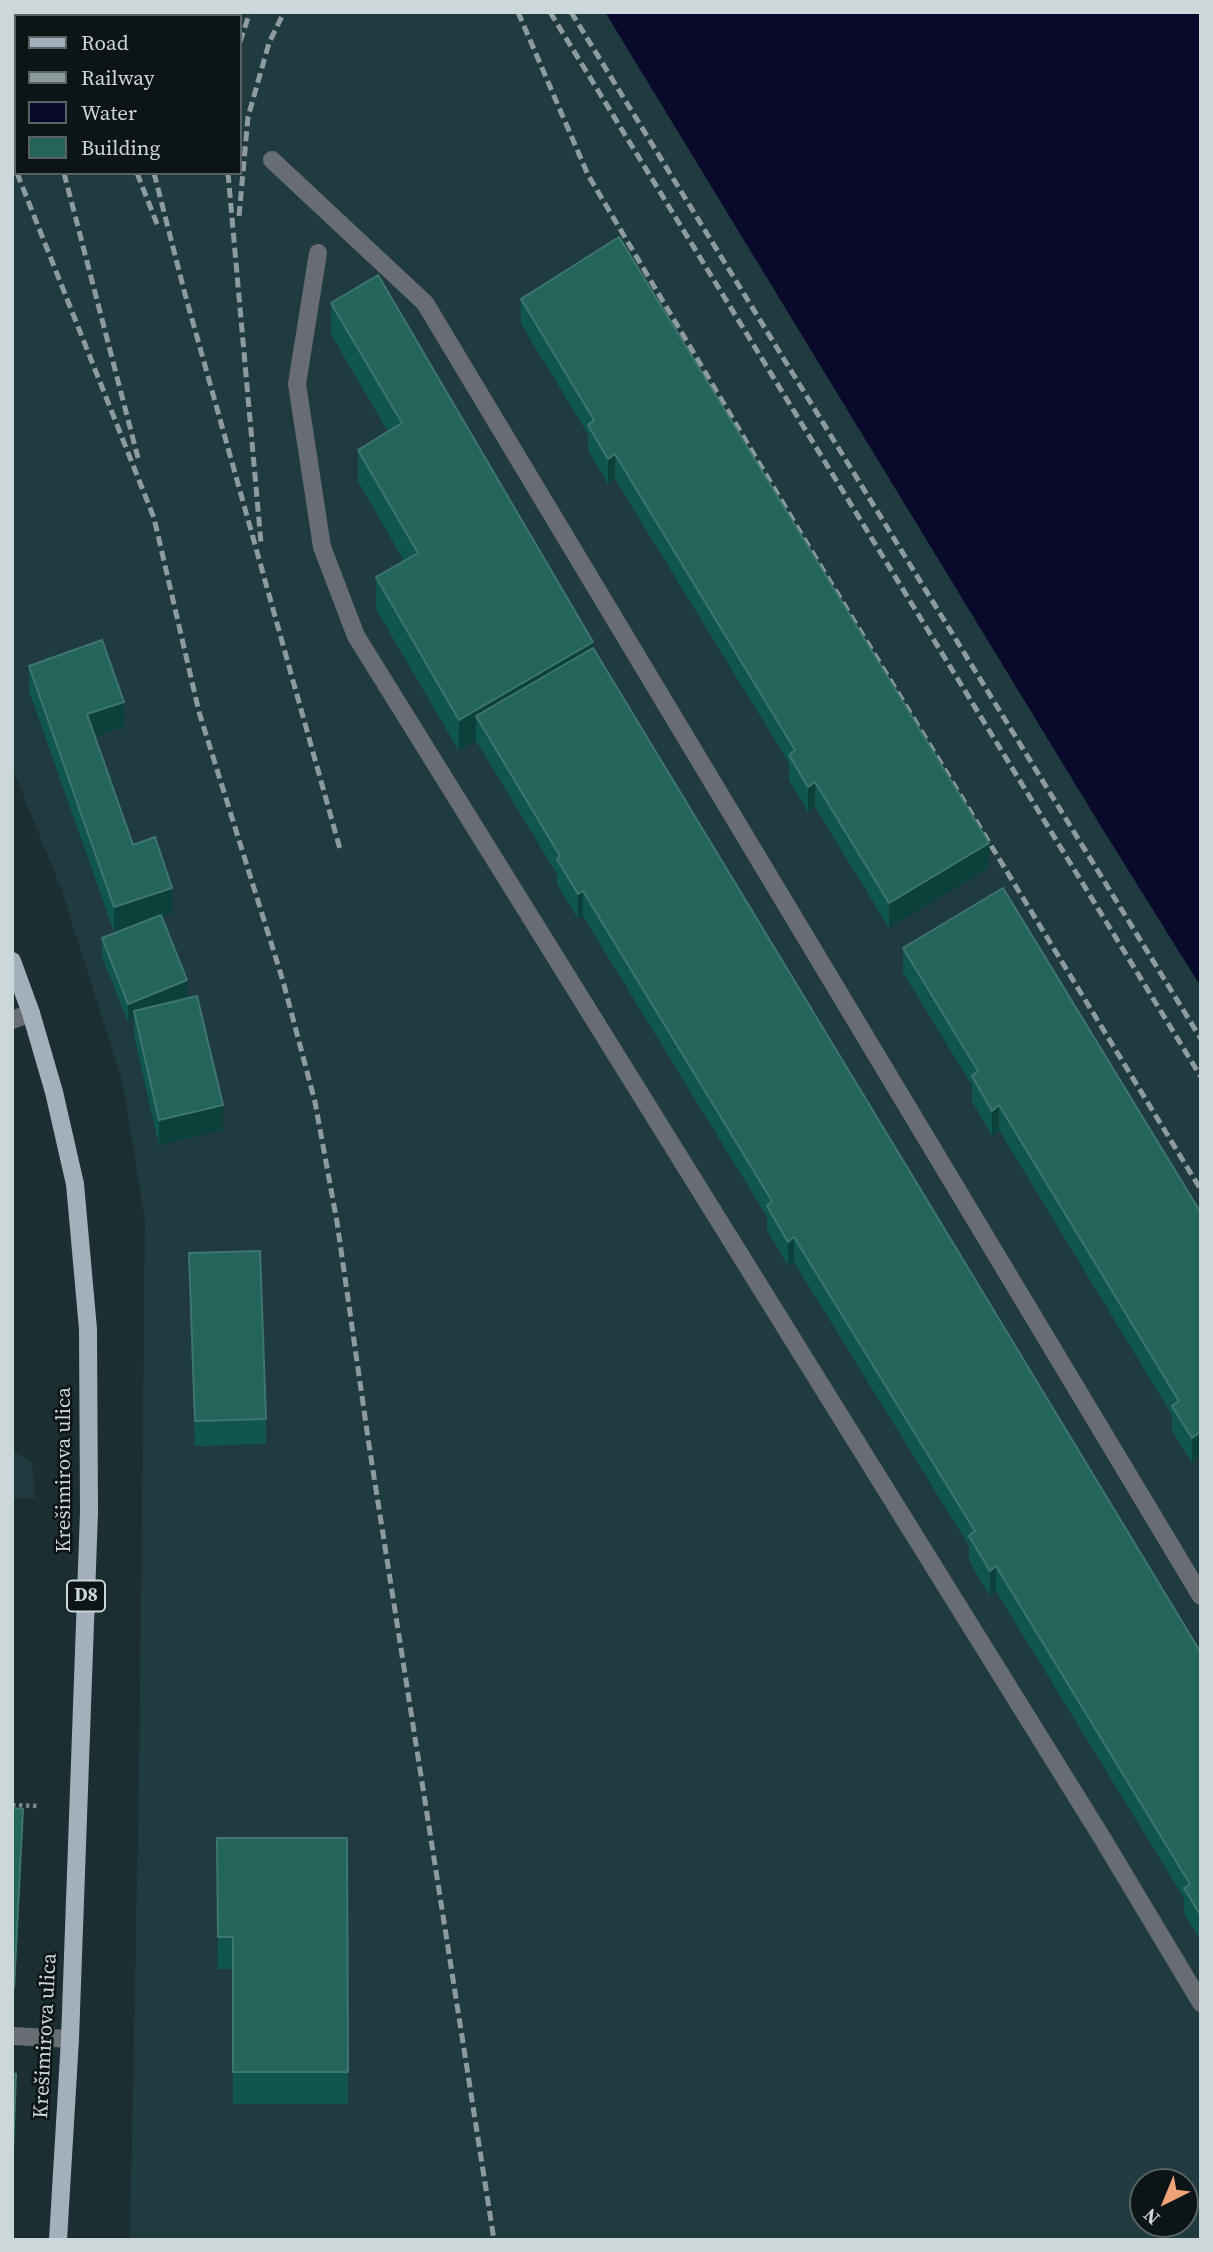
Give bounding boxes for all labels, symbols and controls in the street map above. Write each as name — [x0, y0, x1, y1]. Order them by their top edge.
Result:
legend — [14, 14, 242, 175]
text: Road — [81, 28, 129, 57]
text: Railway — [81, 63, 155, 92]
text: Water — [81, 98, 137, 127]
text: Building — [81, 133, 160, 162]
street label: Krešimirova ulica — [52, 1387, 78, 1553]
road number: D8 — [67, 1580, 105, 1612]
street label: Krešimirova ulica — [29, 1953, 63, 2119]
north arrow — [1129, 2168, 1199, 2238]
text: N — [1137, 2203, 1165, 2231]

